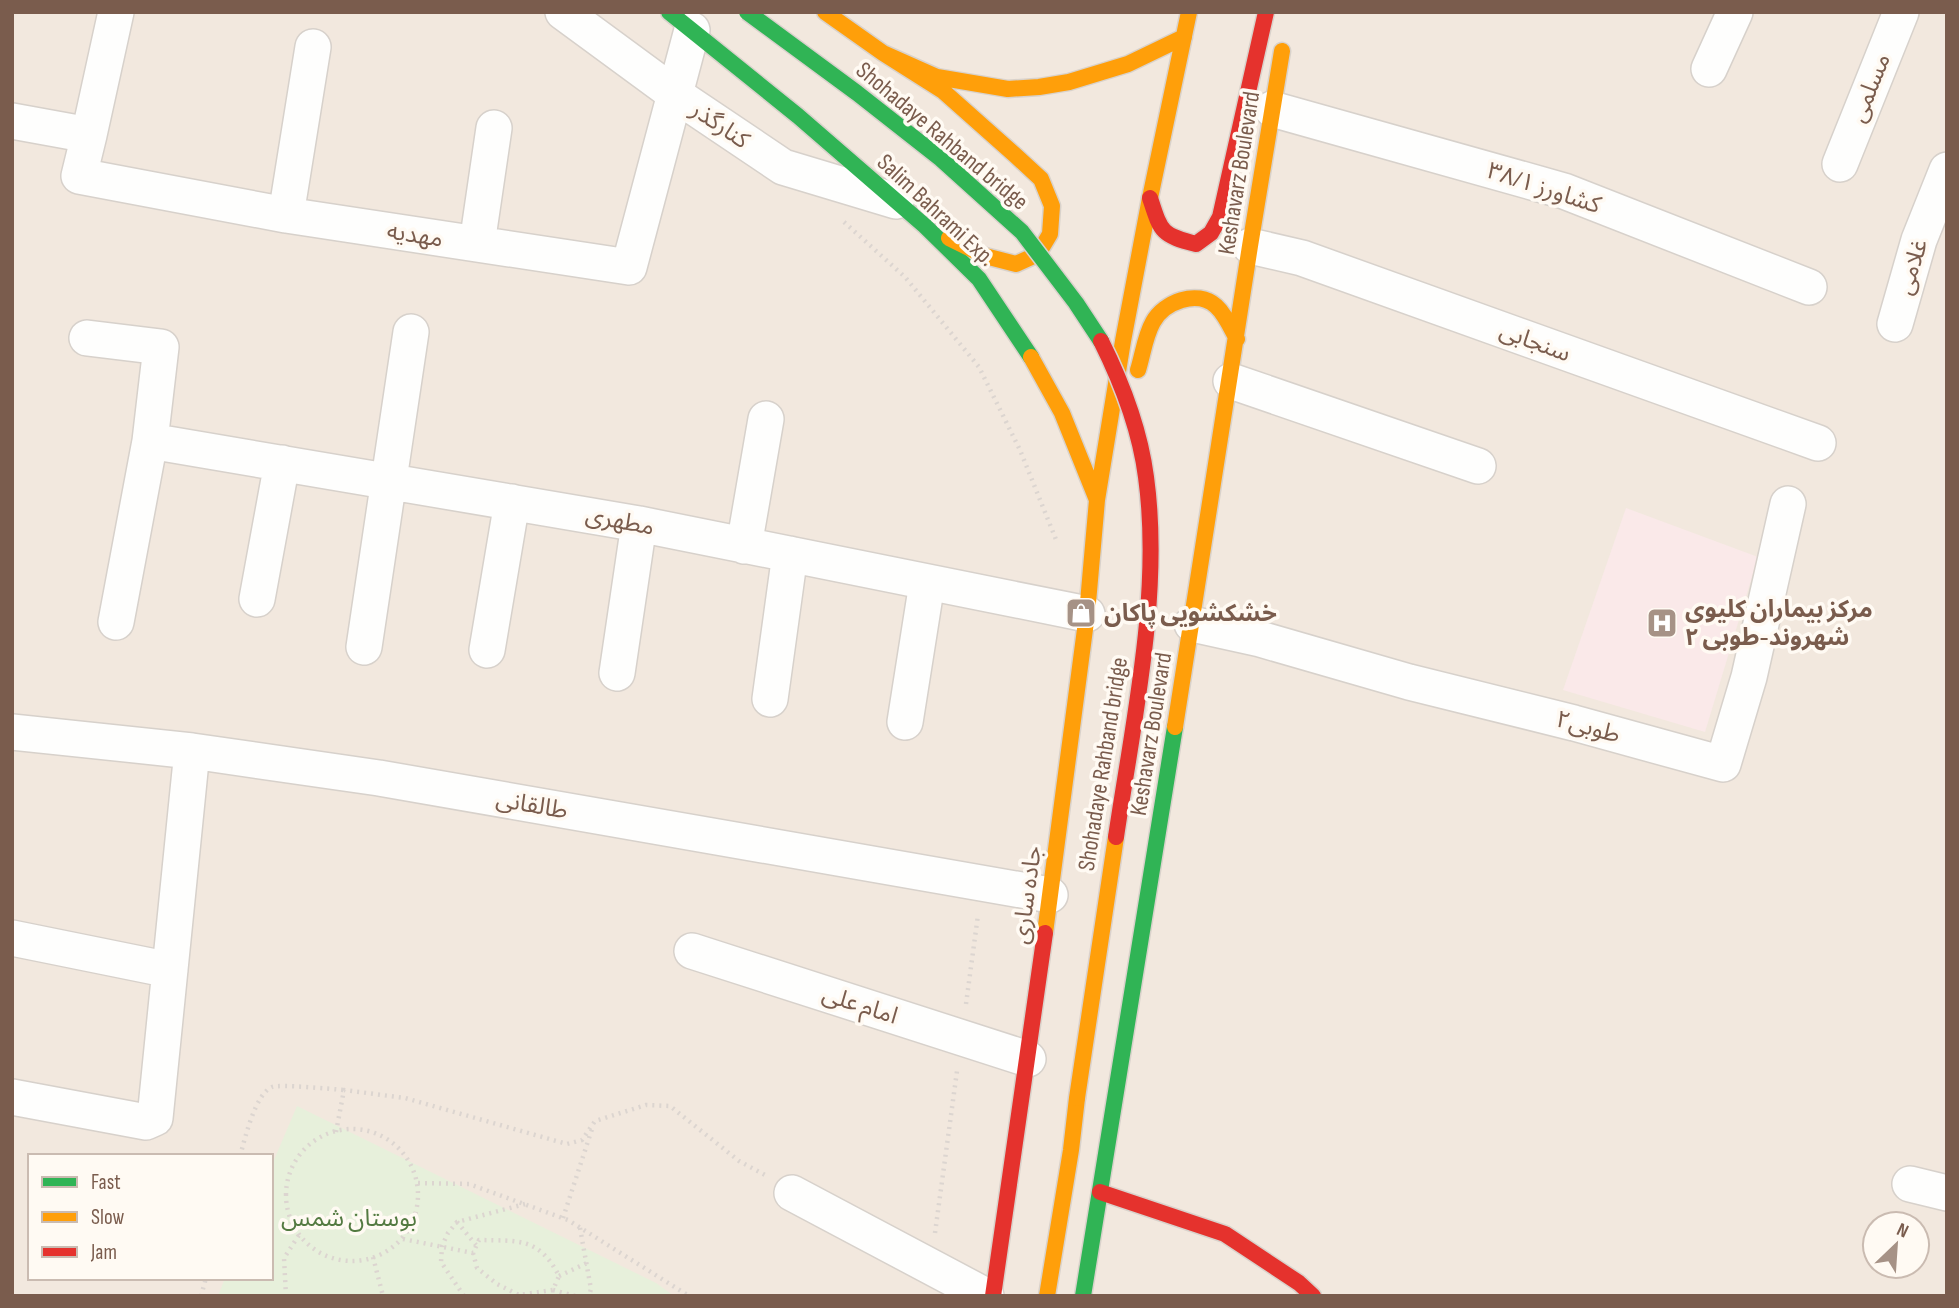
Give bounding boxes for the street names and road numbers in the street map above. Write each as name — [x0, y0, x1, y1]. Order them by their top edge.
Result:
street label: مسلمی — [1843, 49, 1897, 127]
street label: Shohadaye Rahband bridge — [850, 56, 1034, 216]
street label: Keshavarz Boulevard — [1212, 89, 1266, 257]
street label: کنارگذر — [684, 94, 756, 156]
street label: Salim Bahrami Exp. — [871, 148, 1001, 272]
street label: کشاورز ۳۸/۱ — [1484, 156, 1605, 220]
street label: مهدیه — [385, 216, 445, 254]
street label: غلامی — [1890, 236, 1934, 298]
street label: سنجابی — [1496, 316, 1574, 368]
street label: مطهری — [583, 500, 657, 542]
street label: Keshavarz Boulevard — [1124, 650, 1178, 818]
street label: Shohadaye Rahband bridge — [1072, 655, 1134, 873]
street label: طوبی۲ — [1553, 705, 1623, 749]
street label: طالقانی — [494, 784, 570, 826]
street label: جاده ساری — [1006, 844, 1048, 946]
street label: امام علی — [818, 979, 901, 1034]

